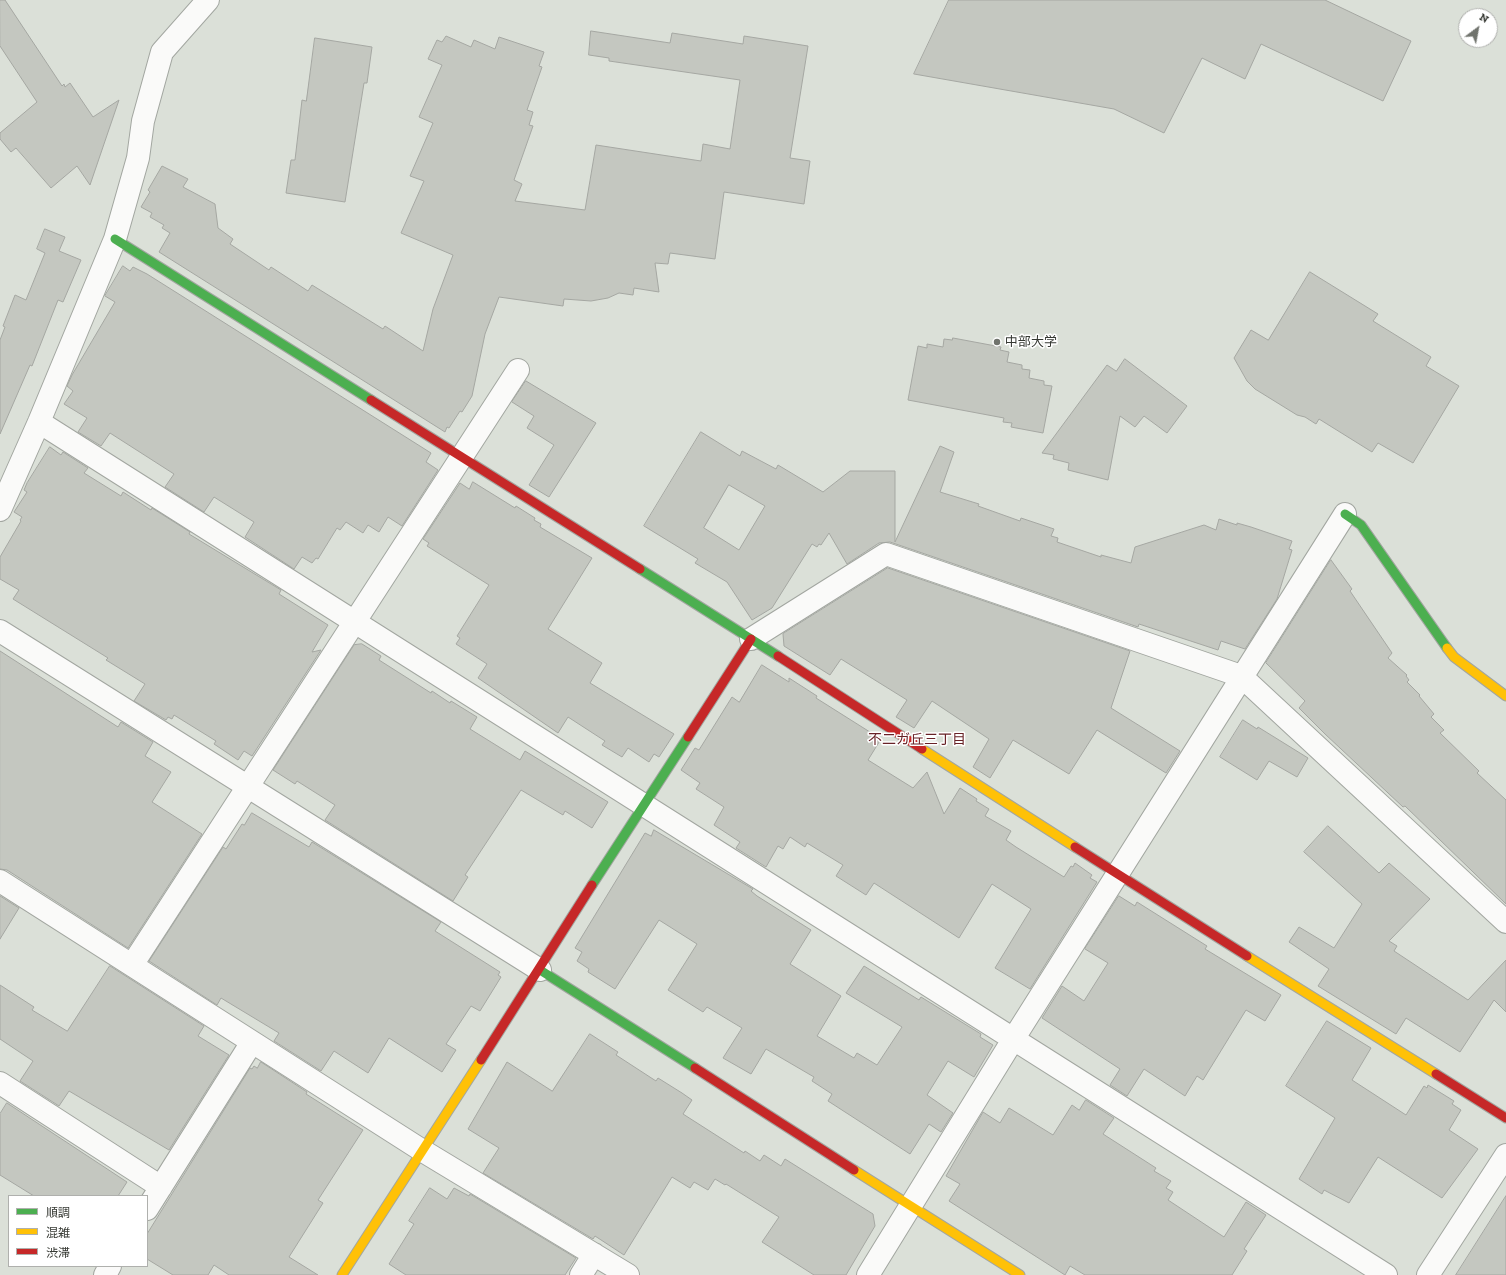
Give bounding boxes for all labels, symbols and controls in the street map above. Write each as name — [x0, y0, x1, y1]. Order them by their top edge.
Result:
north arrow — [1458, 8, 1498, 48]
text: N — [1477, 11, 1491, 26]
place label: 中部大学 — [1005, 334, 1057, 350]
marker: 中部大学 — [992, 337, 1002, 347]
district label: 不二ガ丘三丁目 — [868, 732, 966, 748]
legend — [8, 1195, 148, 1267]
text: 順調 — [46, 1206, 70, 1220]
text: 混雑 — [46, 1226, 70, 1240]
text: 渋滞 — [46, 1246, 70, 1260]

